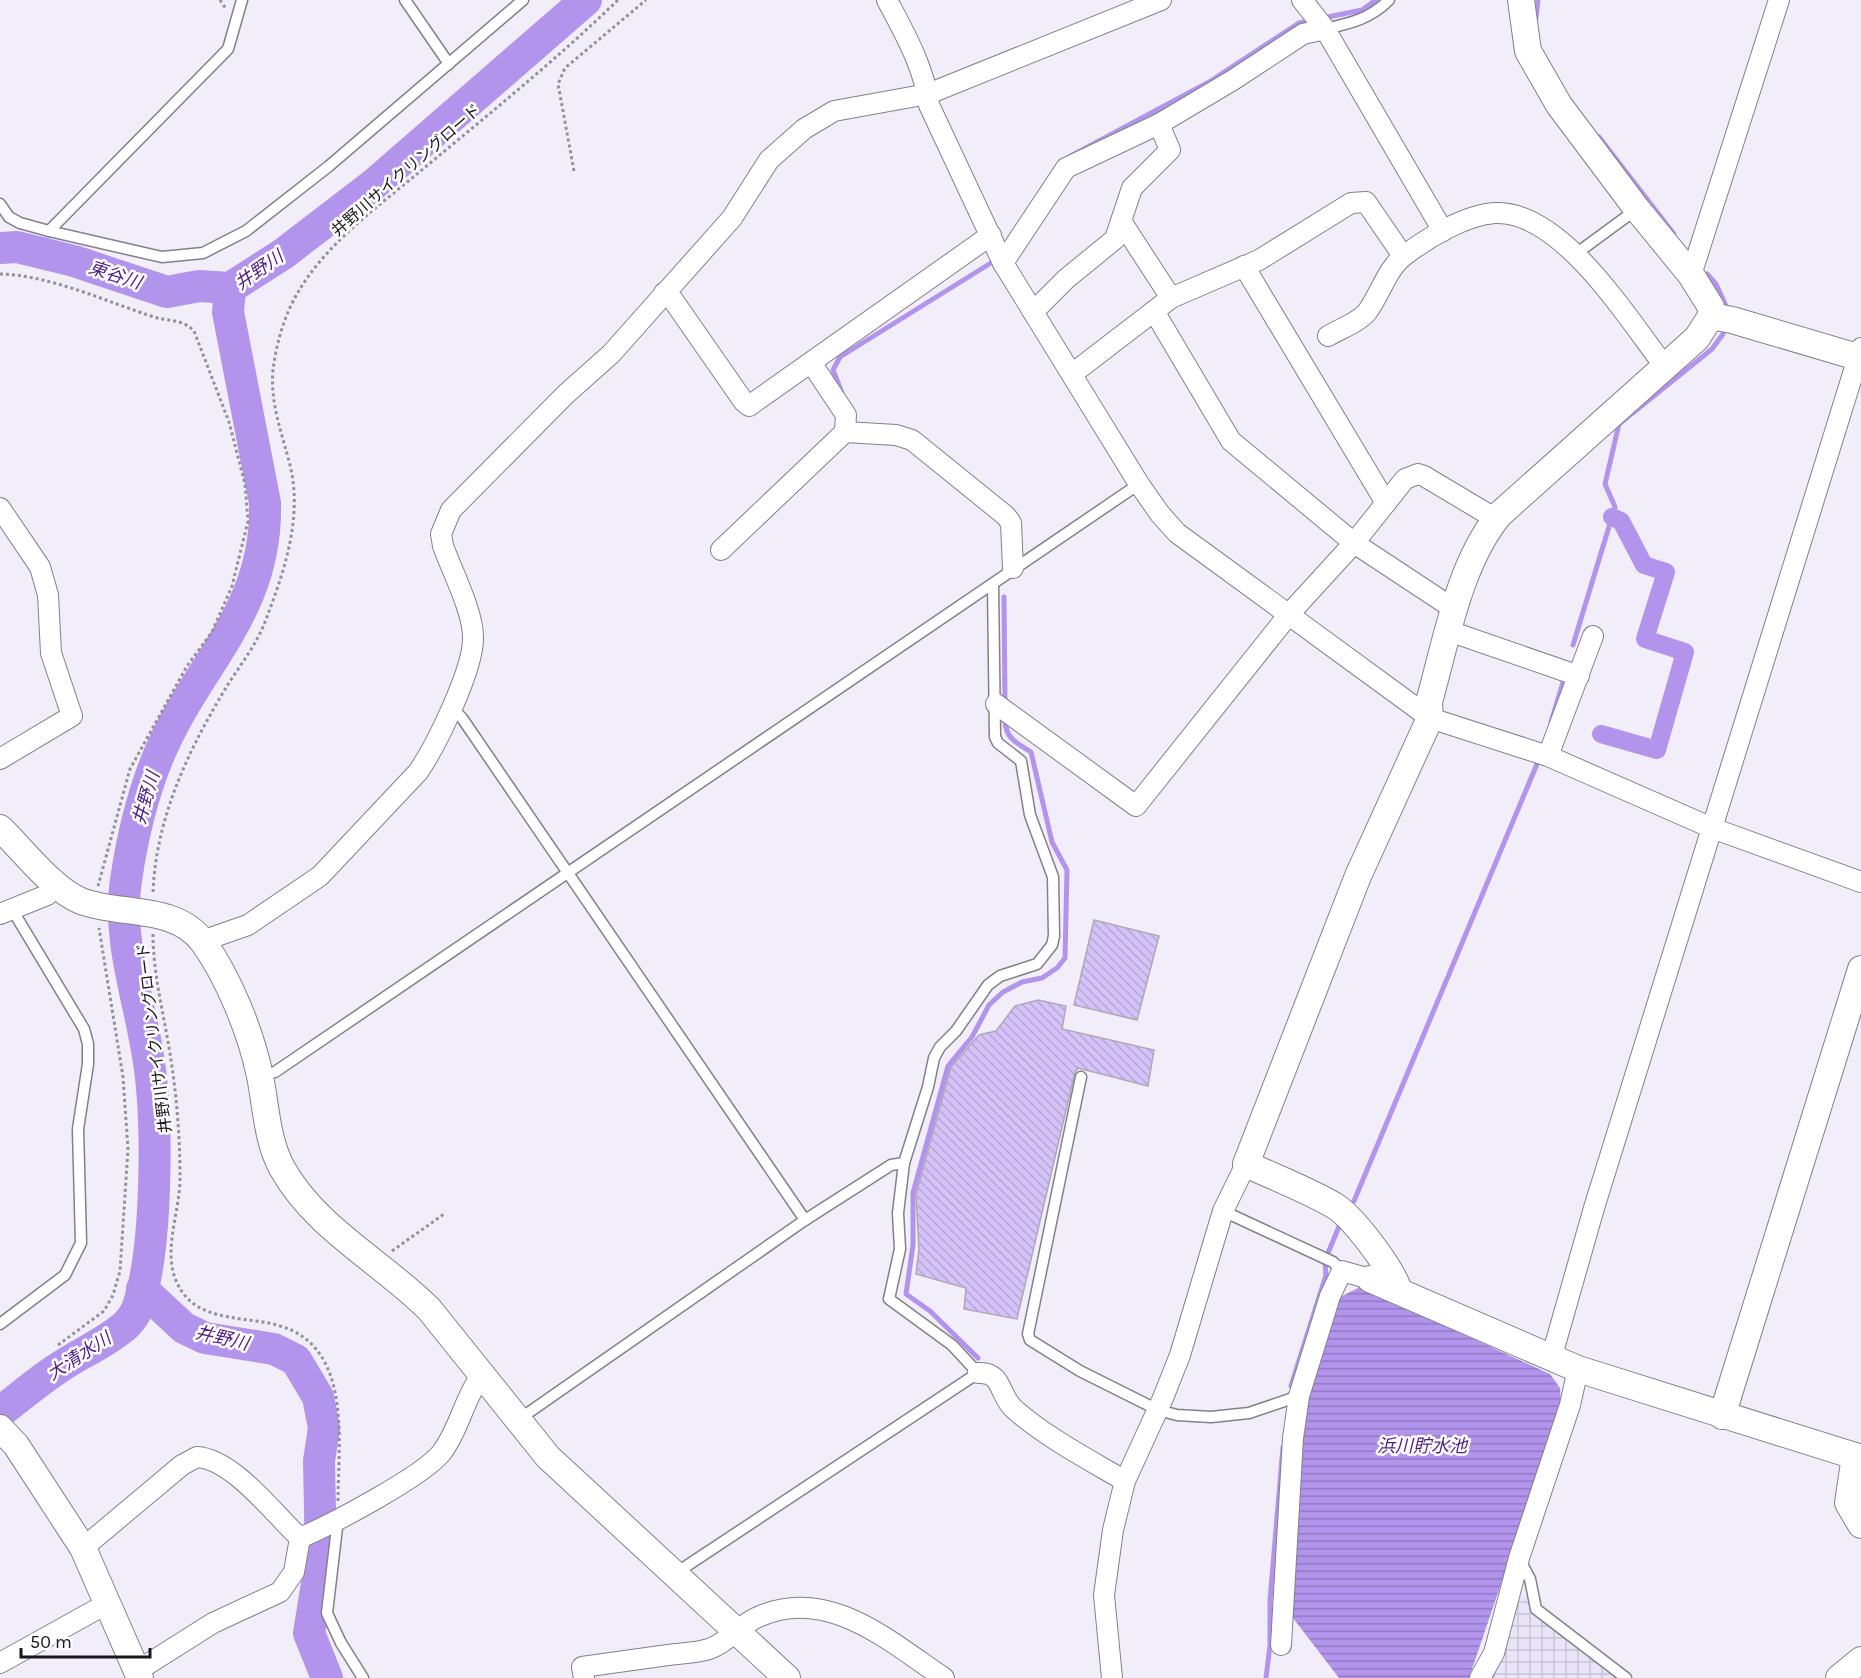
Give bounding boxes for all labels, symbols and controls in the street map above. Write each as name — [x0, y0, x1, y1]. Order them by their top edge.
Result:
street label: 井野川サイクリングロード — [327, 100, 485, 240]
water label: 井野川 — [231, 244, 289, 294]
water label: 東谷川 — [86, 256, 146, 294]
water label: 井野川 — [128, 767, 165, 827]
street label: 井野川サイクリングロード — [133, 942, 175, 1134]
water label: 井野川 — [193, 1321, 253, 1355]
water label: 大清水川 — [43, 1326, 117, 1385]
water label: 浜川貯水池 — [1377, 1435, 1469, 1457]
scale bar — [21, 1621, 150, 1659]
text: 50 m — [30, 1631, 72, 1653]

